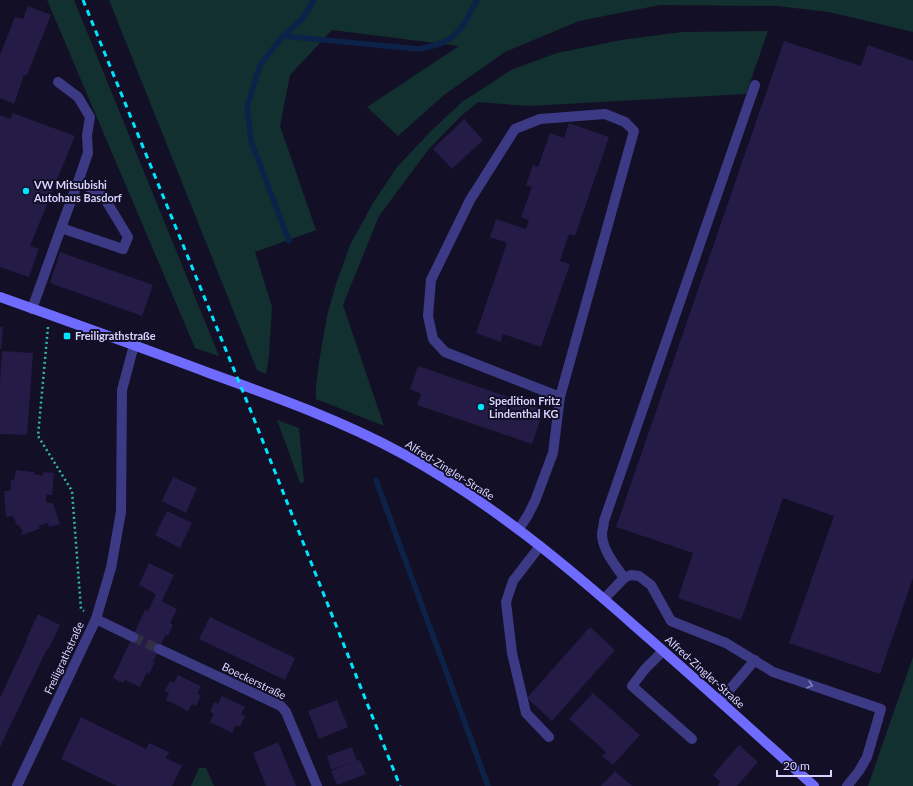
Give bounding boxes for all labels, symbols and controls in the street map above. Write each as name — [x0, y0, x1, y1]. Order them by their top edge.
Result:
place label: VW Mitsubishi Autohaus Basdorf — [33, 178, 122, 204]
marker: VW Mitsubishi Autohaus Basdorf — [21, 186, 31, 196]
place label: Freiligrathstraße — [75, 329, 156, 342]
marker: Freiligrathstraße — [62, 331, 72, 341]
place label: Spedition Fritz Lindenthal KG — [489, 394, 560, 420]
marker: Spedition Fritz Lindenthal KG — [476, 402, 486, 412]
street label: Alfred-Zingler-Straße — [403, 437, 497, 502]
street label: Freiligrathstraße — [41, 619, 86, 696]
street label: Alfred-Zingler-Straße — [663, 633, 748, 711]
street label: Boeckerstraße — [220, 659, 289, 702]
one-way arrow — [806, 680, 813, 689]
scale bar — [777, 752, 831, 778]
text: 20 m — [783, 758, 810, 773]

